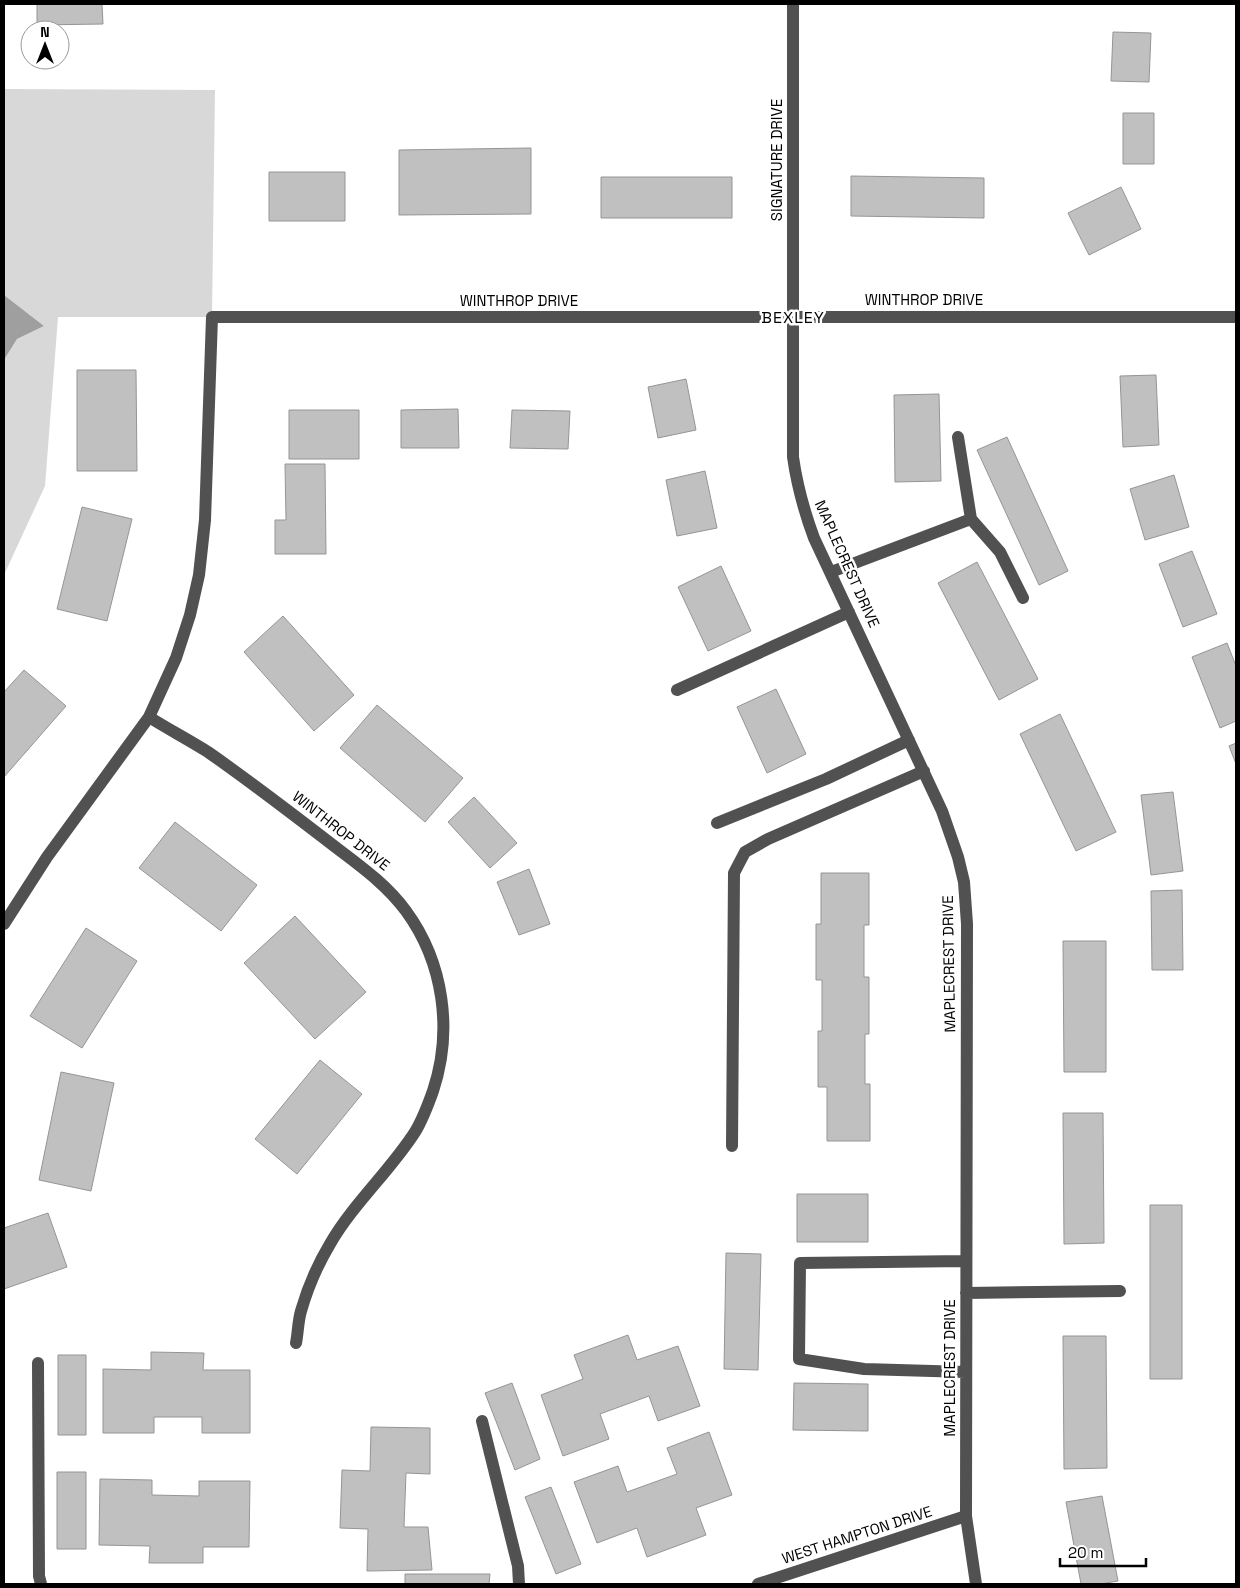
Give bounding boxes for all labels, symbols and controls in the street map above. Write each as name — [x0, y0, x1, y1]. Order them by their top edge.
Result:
north arrow — [20, 20, 70, 70]
text: N — [40, 23, 50, 41]
street label: SIGNATURE DRIVE — [767, 99, 786, 221]
street label: WINTHROP DRIVE — [865, 290, 983, 309]
street label: WINTHROP DRIVE — [460, 291, 578, 310]
district label: BEXLEY — [761, 307, 825, 328]
street label: MAPLECREST DRIVE — [811, 497, 884, 630]
street label: WINTHROP DRIVE — [289, 787, 394, 875]
street label: MAPLECREST DRIVE — [938, 895, 959, 1033]
street label: MAPLECREST DRIVE — [940, 1299, 959, 1437]
street label: WEST HAMPTON DRIVE — [779, 1501, 934, 1568]
scale bar — [1060, 1536, 1146, 1568]
text: 20 m — [1068, 1543, 1103, 1562]

